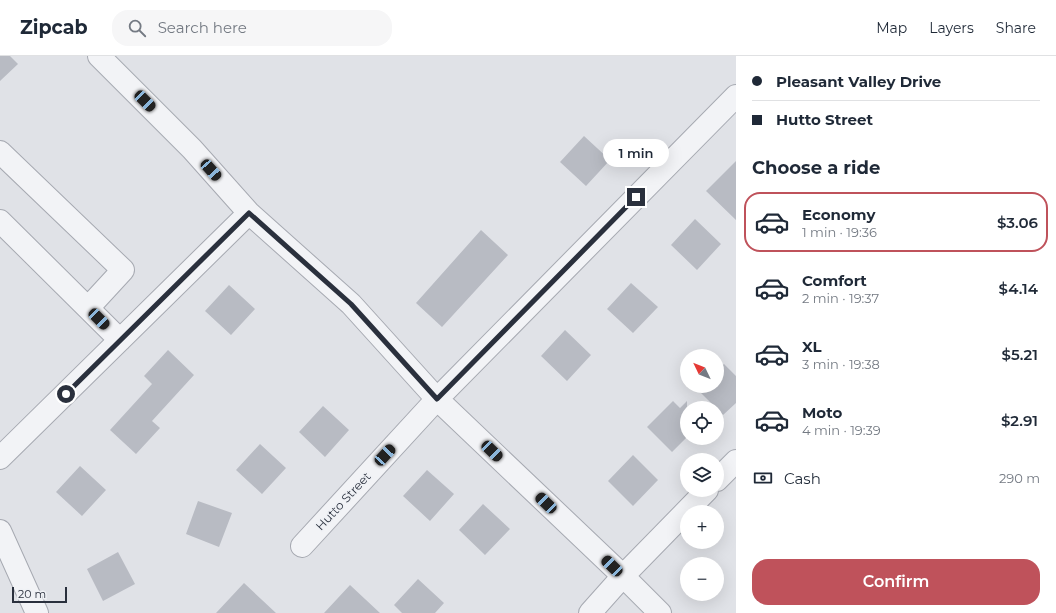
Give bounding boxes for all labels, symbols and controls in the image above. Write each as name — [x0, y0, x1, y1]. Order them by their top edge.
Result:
search box — [112, 10, 392, 46]
text: Zipcab — [20, 16, 88, 39]
icon: search — [126, 17, 148, 39]
text: Search here — [158, 18, 247, 37]
text: Map — [876, 19, 907, 37]
text: Layers — [929, 19, 974, 37]
text: Share — [996, 19, 1036, 37]
text: Pleasant Valley Drive — [776, 72, 941, 91]
car — [132, 88, 158, 114]
text: Hutto Street — [776, 110, 873, 129]
callout: 1 min — [603, 139, 669, 167]
text: 1 min — [619, 145, 653, 161]
car — [199, 157, 223, 183]
text: Choose a ride — [752, 157, 880, 179]
route end — [627, 188, 645, 206]
icon: car — [754, 204, 790, 240]
text: Economy — [802, 205, 875, 224]
text: $3.06 — [997, 213, 1038, 232]
text: 1 min · 19:36 — [802, 224, 877, 240]
icon: car — [754, 270, 790, 306]
text: Comfort — [802, 271, 867, 290]
text: $4.14 — [999, 279, 1038, 298]
text: 2 min · 19:37 — [802, 290, 879, 306]
car — [86, 306, 112, 332]
icon: car — [754, 336, 790, 372]
text: XL — [802, 337, 821, 356]
text: $5.21 — [1002, 345, 1038, 364]
north arrow — [680, 349, 724, 393]
map controls — [680, 349, 724, 601]
text: 3 min · 19:38 — [802, 356, 880, 372]
route start — [57, 385, 75, 403]
button: locate — [680, 401, 724, 445]
icon: car — [754, 402, 790, 438]
text: Moto — [802, 403, 842, 422]
text: $2.91 — [1001, 411, 1038, 430]
text: 4 min · 19:39 — [802, 422, 881, 438]
car — [479, 438, 505, 464]
car — [372, 442, 398, 468]
button: layers — [680, 453, 724, 497]
icon: cash — [752, 467, 774, 489]
street label: Hutto Street — [312, 469, 374, 533]
text: Cash — [784, 469, 821, 488]
text: 290 m — [999, 470, 1040, 486]
car — [533, 490, 559, 516]
button: + — [680, 505, 724, 549]
car — [599, 553, 625, 579]
button: − — [680, 557, 724, 601]
button: Confirm — [752, 559, 1040, 605]
scale bar — [12, 585, 67, 604]
text: 20 m — [18, 587, 46, 601]

